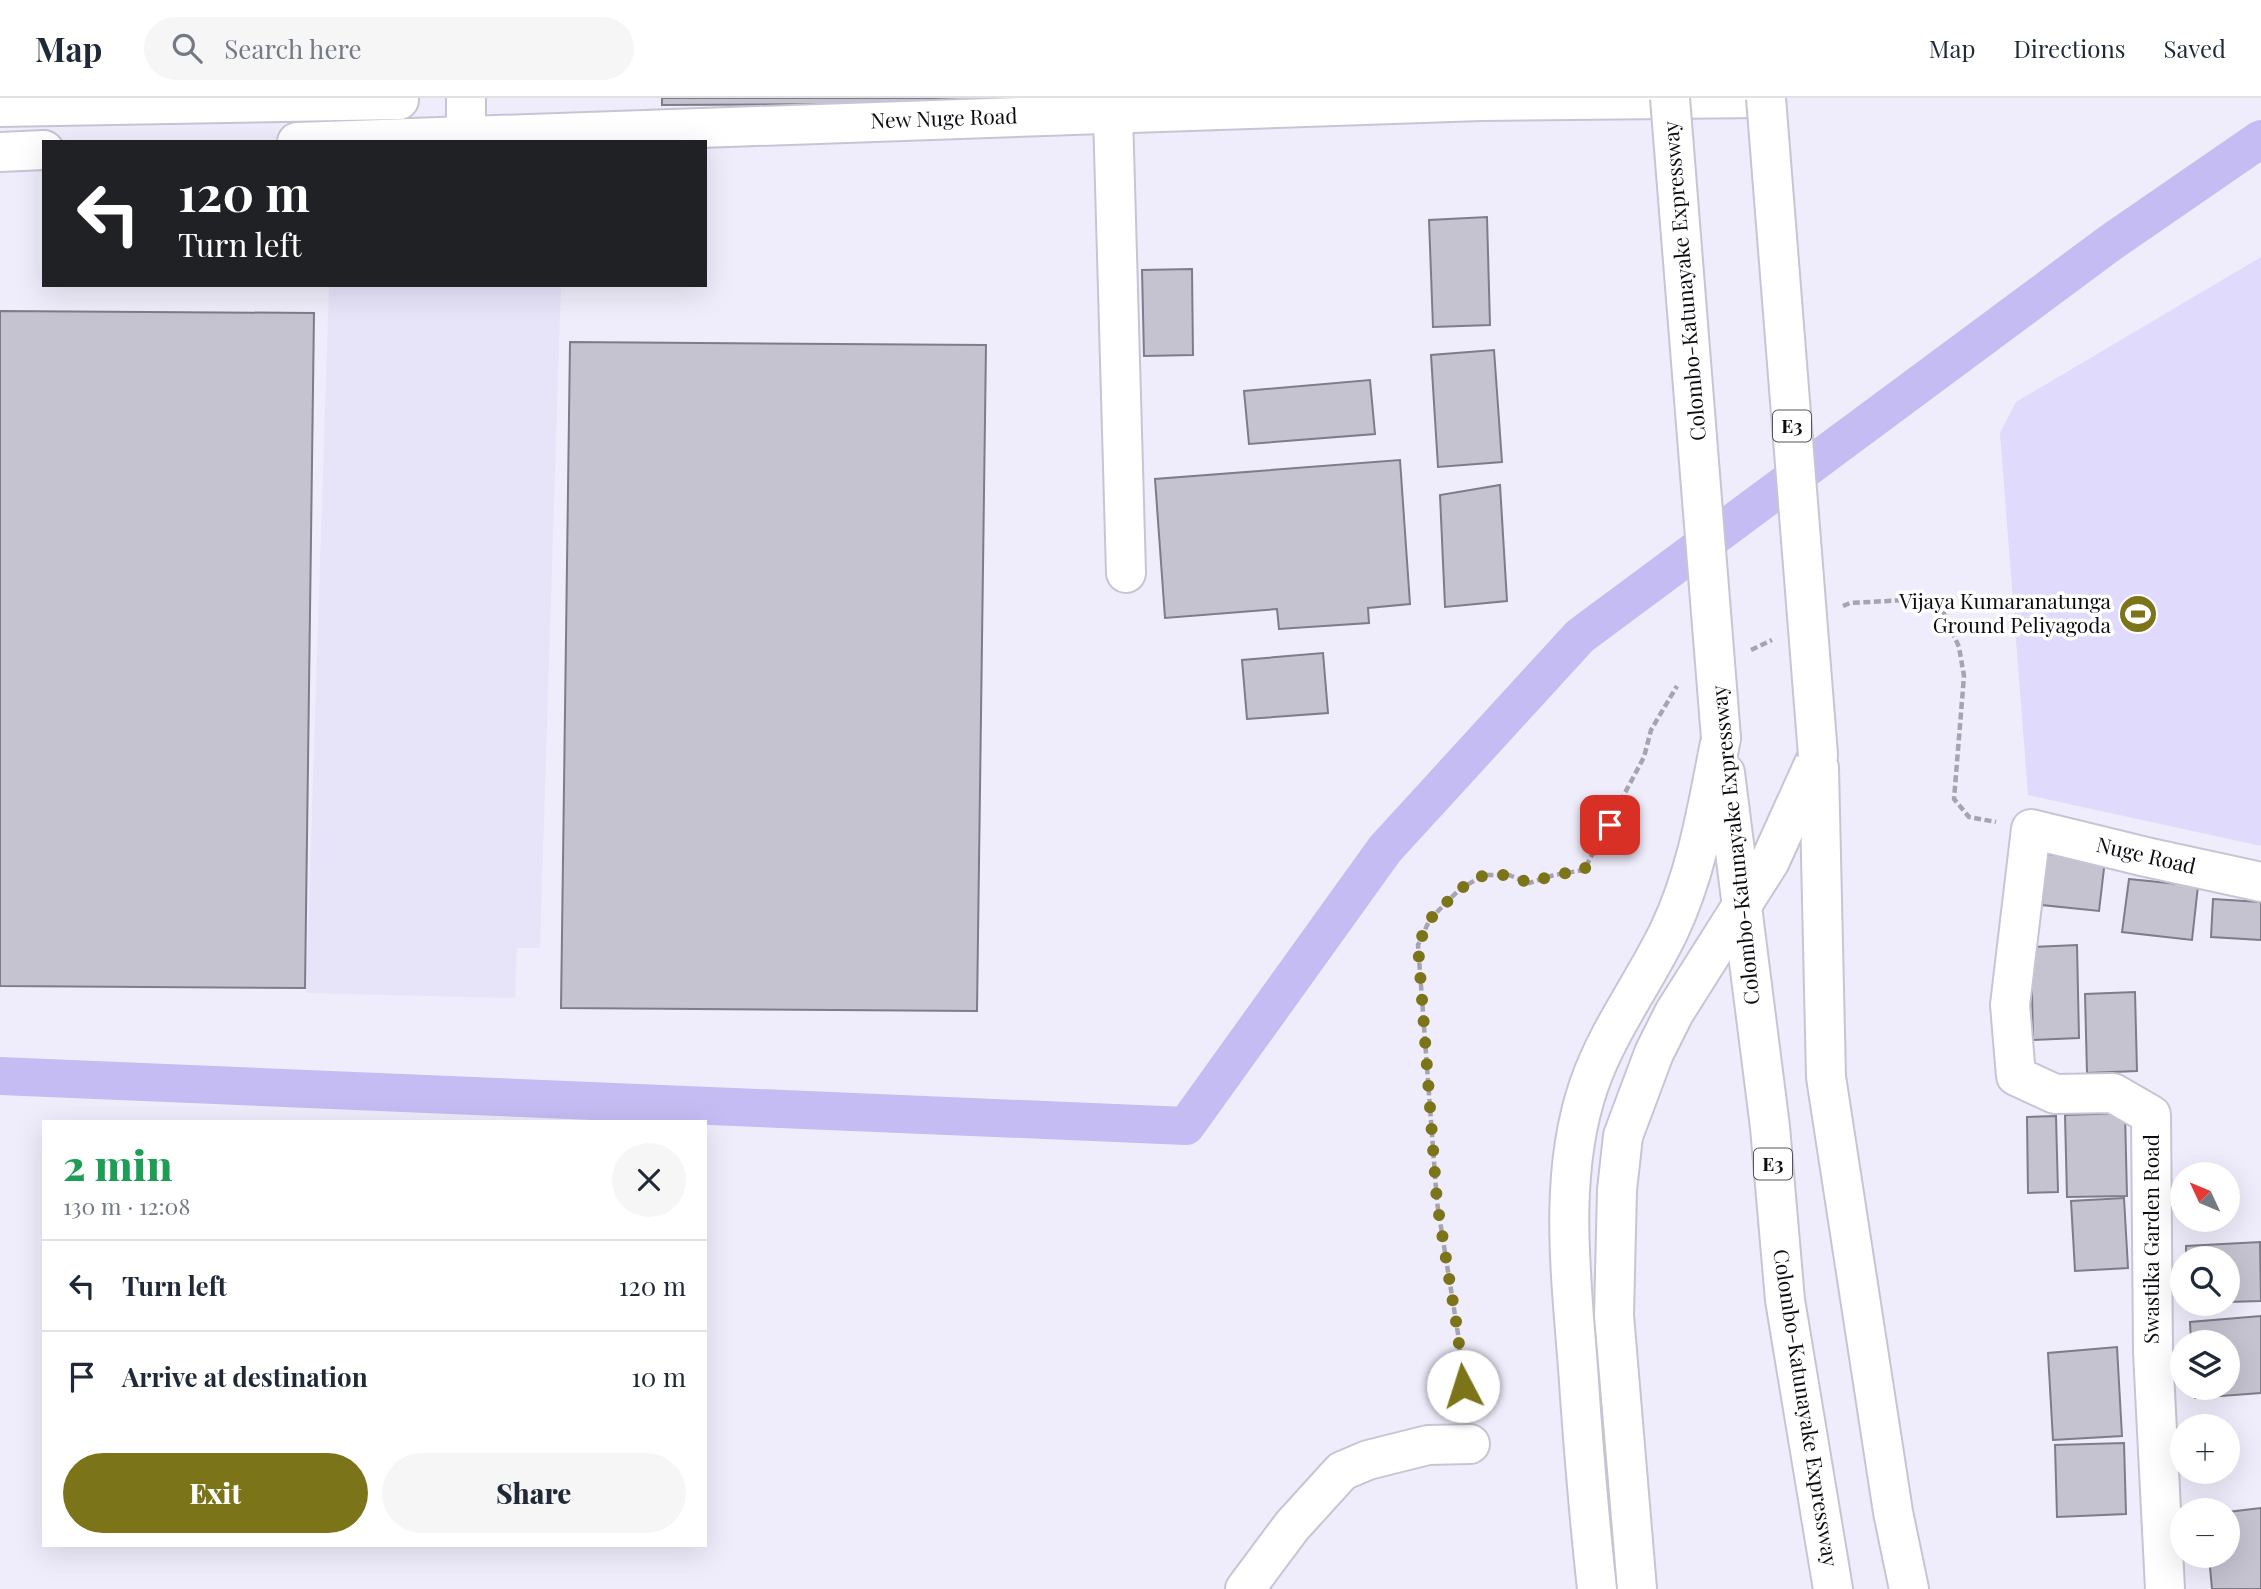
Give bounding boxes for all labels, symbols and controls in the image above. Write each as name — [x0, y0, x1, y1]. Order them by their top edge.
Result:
search box — [144, 17, 634, 80]
text: Map — [35, 26, 102, 70]
icon: search — [168, 29, 206, 67]
text: Search here — [224, 31, 362, 66]
text: Map — [1929, 32, 1975, 64]
text: Directions — [2013, 32, 2126, 64]
text: Saved — [2164, 32, 2226, 64]
street label: New Nuge Road — [870, 100, 1018, 134]
street label: Colombo-Katunayake Expressway — [1655, 120, 1711, 442]
text: 120 m — [178, 159, 310, 224]
icon: left — [63, 168, 154, 259]
text: Turn left — [178, 222, 302, 265]
road number: E3 — [1773, 410, 1811, 442]
place label: Vijaya Kumaranatunga Ground Peliyagoda — [1898, 586, 2112, 638]
sports icon: Vijaya Kumaranatunga Ground Peliyagoda — [2117, 593, 2159, 635]
street label: Colombo-Katunayake Expressway — [1703, 684, 1765, 1006]
pin — [1580, 795, 1640, 855]
icon: arrive — [1591, 806, 1629, 844]
street label: Nuge Road — [2094, 829, 2199, 879]
street label: Swastika Garden Road — [2136, 1134, 2164, 1344]
text: 2 min — [63, 1136, 172, 1192]
button: close — [612, 1143, 686, 1217]
road number: E3 — [1754, 1148, 1792, 1180]
north arrow — [2170, 1162, 2240, 1232]
map controls — [2170, 1162, 2240, 1568]
text: 130 m · 12:08 — [63, 1190, 190, 1221]
button: search — [2170, 1246, 2240, 1316]
street label: Colombo-Katunayake Expressway — [1768, 1247, 1846, 1569]
icon: left — [63, 1267, 101, 1305]
text: Turn left — [122, 1268, 227, 1303]
text: 120 m — [619, 1268, 686, 1303]
button: layers — [2170, 1330, 2240, 1400]
position arrow — [1426, 1349, 1500, 1423]
icon: arrive — [63, 1358, 101, 1396]
text: Arrive at destination — [122, 1359, 368, 1394]
text: 10 m — [631, 1359, 686, 1394]
button: + — [2170, 1414, 2240, 1484]
button: Exit — [63, 1453, 368, 1533]
button: Share — [382, 1453, 686, 1533]
button: − — [2170, 1498, 2240, 1568]

